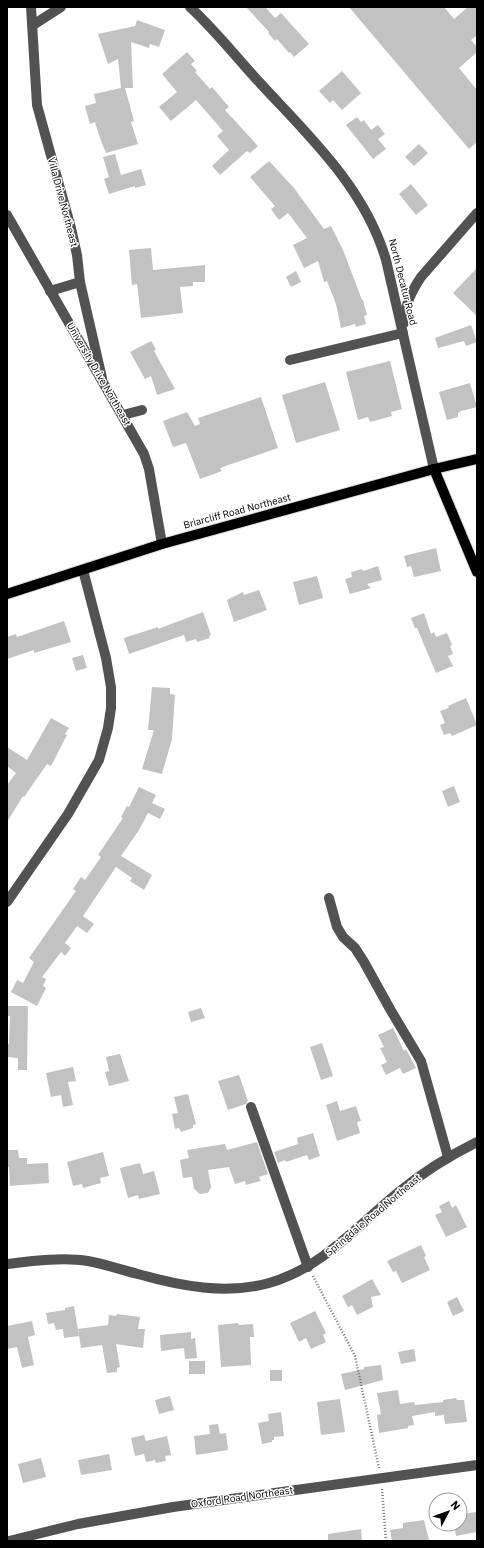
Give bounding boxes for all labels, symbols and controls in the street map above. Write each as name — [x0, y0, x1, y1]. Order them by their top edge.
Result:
street label: Villa Drive Northeast — [45, 156, 81, 249]
street label: North Decatur Road — [386, 237, 420, 327]
street label: University Drive Northeast — [64, 320, 134, 429]
street label: Briarcliff Road Northeast — [182, 490, 293, 532]
street label: Springdale Road Northeast — [323, 1171, 424, 1259]
street label: Oxford Road Northeast — [190, 1483, 294, 1511]
north arrow — [428, 1492, 468, 1532]
text: N — [448, 1498, 463, 1513]

